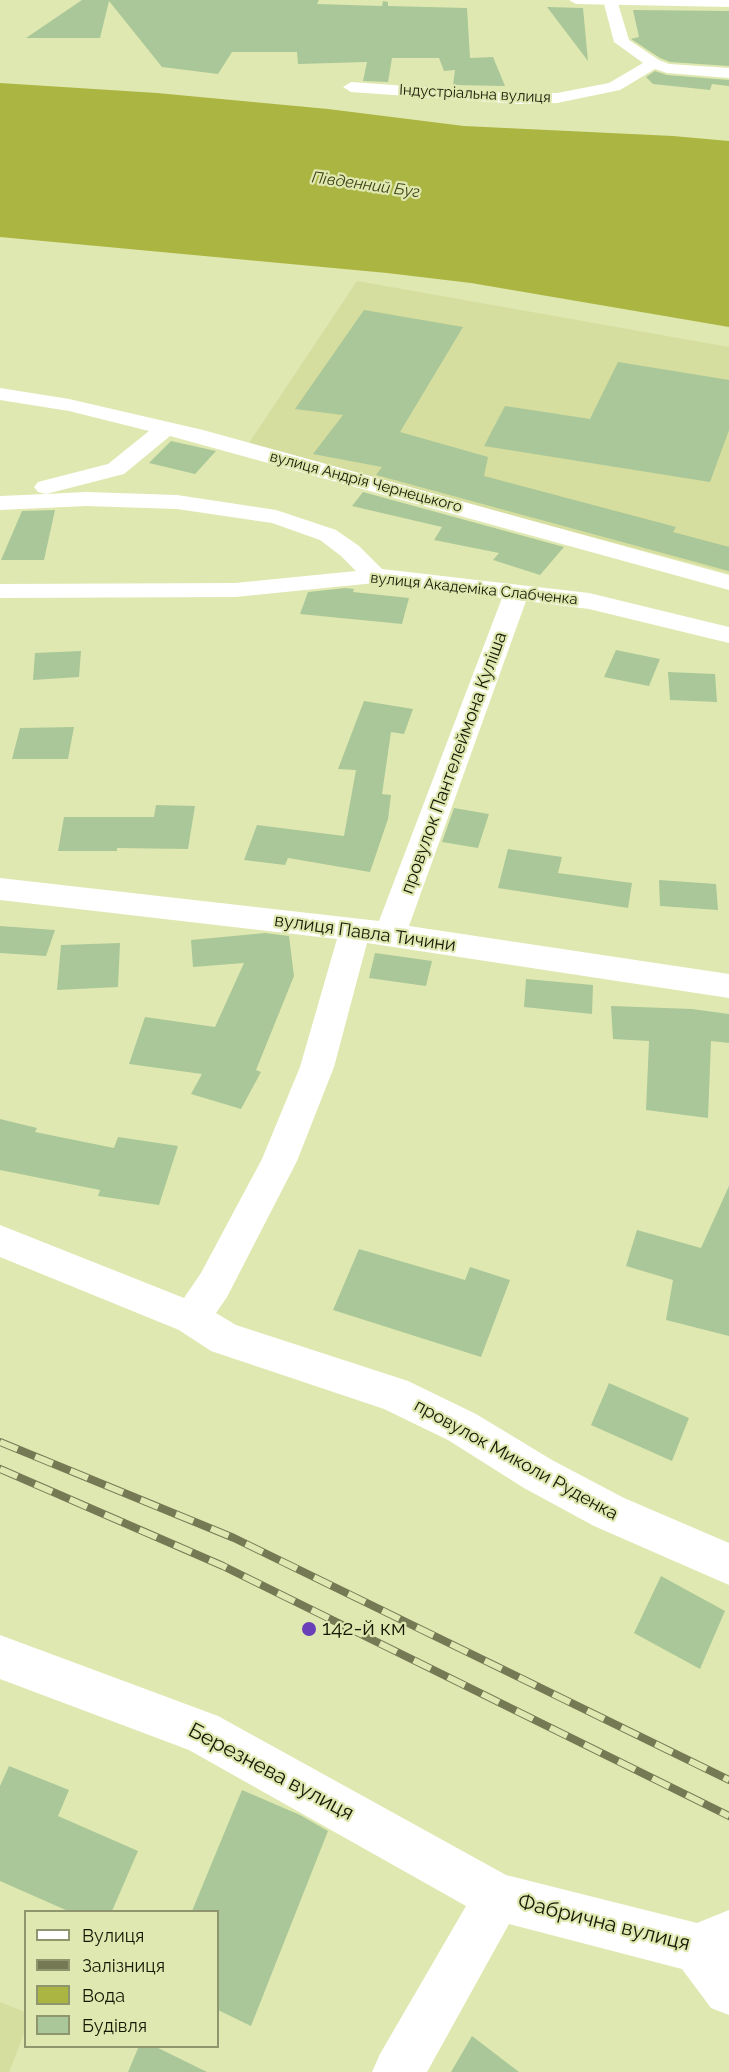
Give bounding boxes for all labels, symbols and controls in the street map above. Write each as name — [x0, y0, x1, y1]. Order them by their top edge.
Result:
street label: Індустріальна вулиця — [399, 81, 551, 107]
water label: Південний Буг — [311, 168, 421, 202]
street label: вулиця Андрія Чернецького — [268, 448, 464, 516]
street label: вулиця Академіка Слабченка — [369, 569, 579, 609]
street label: провулок Пантелеймона Куліша — [396, 629, 512, 897]
street label: вулиця Павла Тичини — [273, 910, 457, 956]
street label: провулок Миколи Руденка — [410, 1395, 622, 1525]
place label: 142-й км — [322, 1616, 406, 1642]
marker: 142-й км — [300, 1620, 318, 1638]
street label: Березнева вулиця — [184, 1718, 358, 1826]
street label: Фабрична вулиця — [515, 1889, 693, 1957]
legend — [24, 1910, 219, 2048]
text: Вулиця — [82, 1925, 144, 1946]
text: Залізниця — [82, 1955, 165, 1976]
text: Вода — [82, 1985, 125, 2006]
text: Будівля — [82, 2015, 147, 2036]

